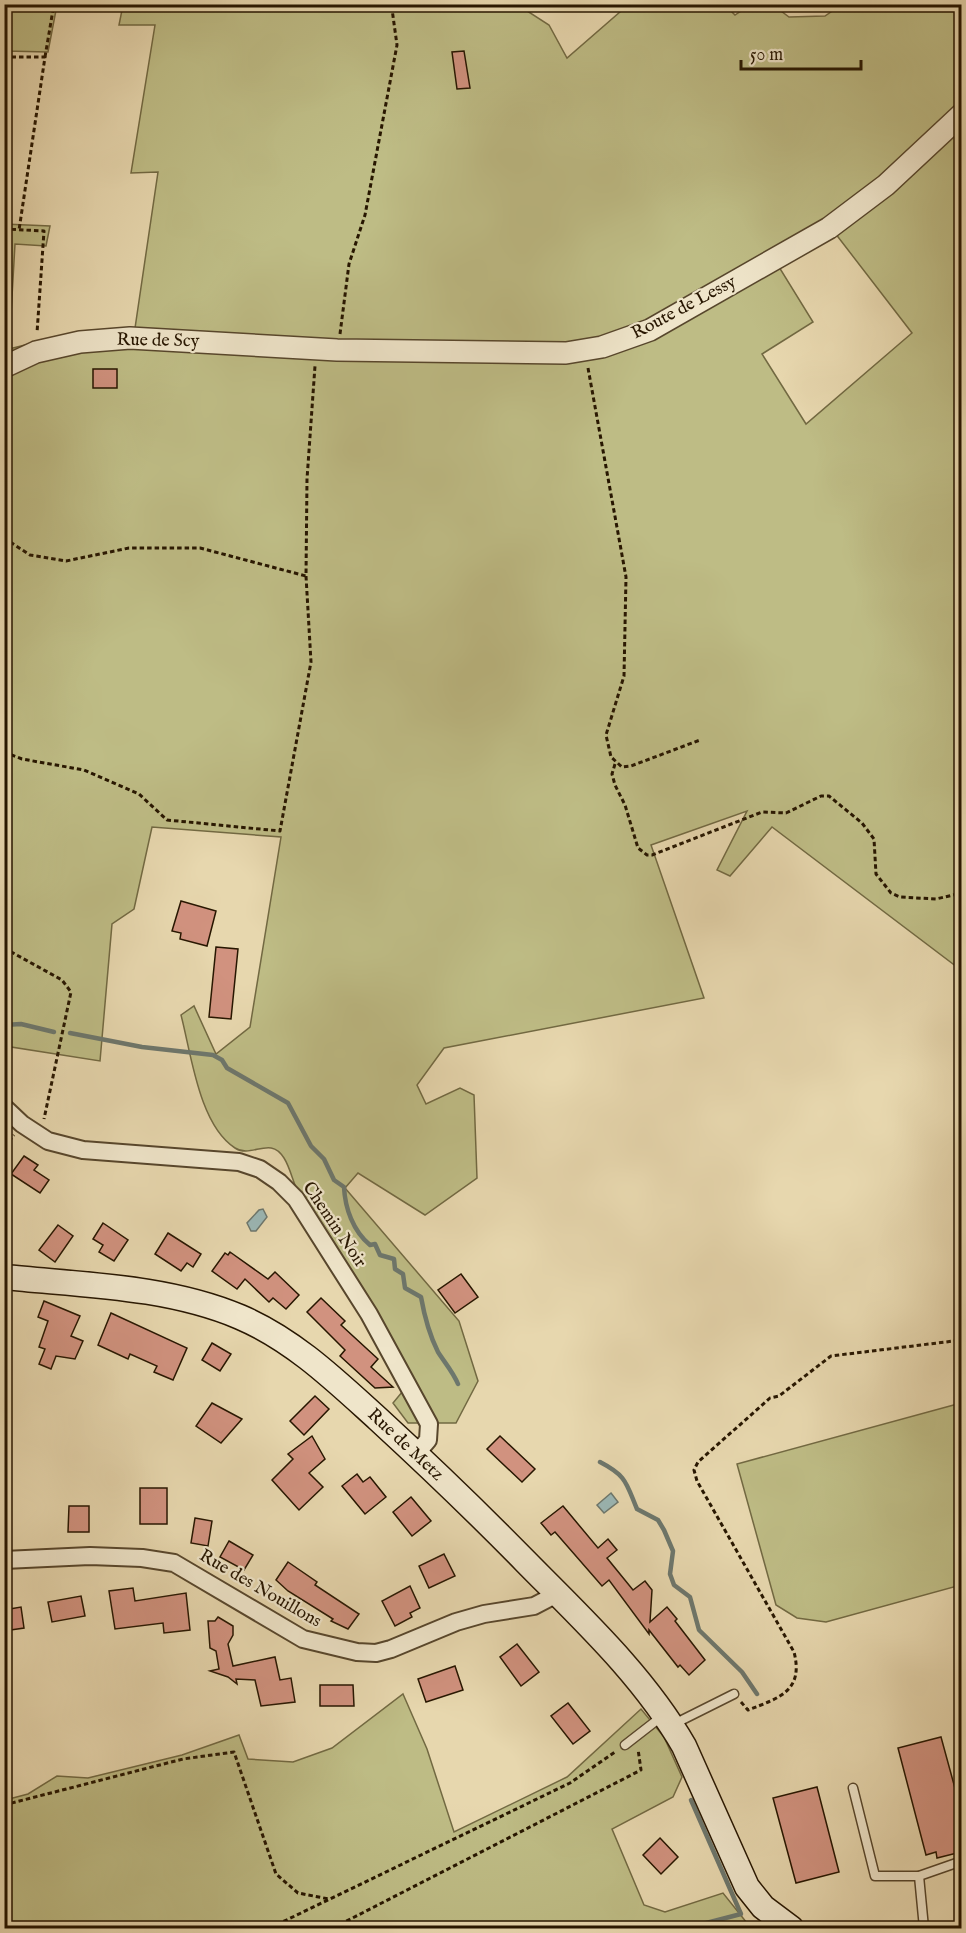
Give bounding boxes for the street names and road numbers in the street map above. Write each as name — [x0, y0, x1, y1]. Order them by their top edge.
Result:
street label: Route de Lessy — [628, 271, 740, 345]
street label: Rue de Scy — [116, 329, 200, 353]
street label: Chemin Noir — [297, 1178, 371, 1273]
street label: Rue de Metz — [362, 1404, 448, 1486]
street label: Rue des Nouillons — [195, 1545, 325, 1633]

